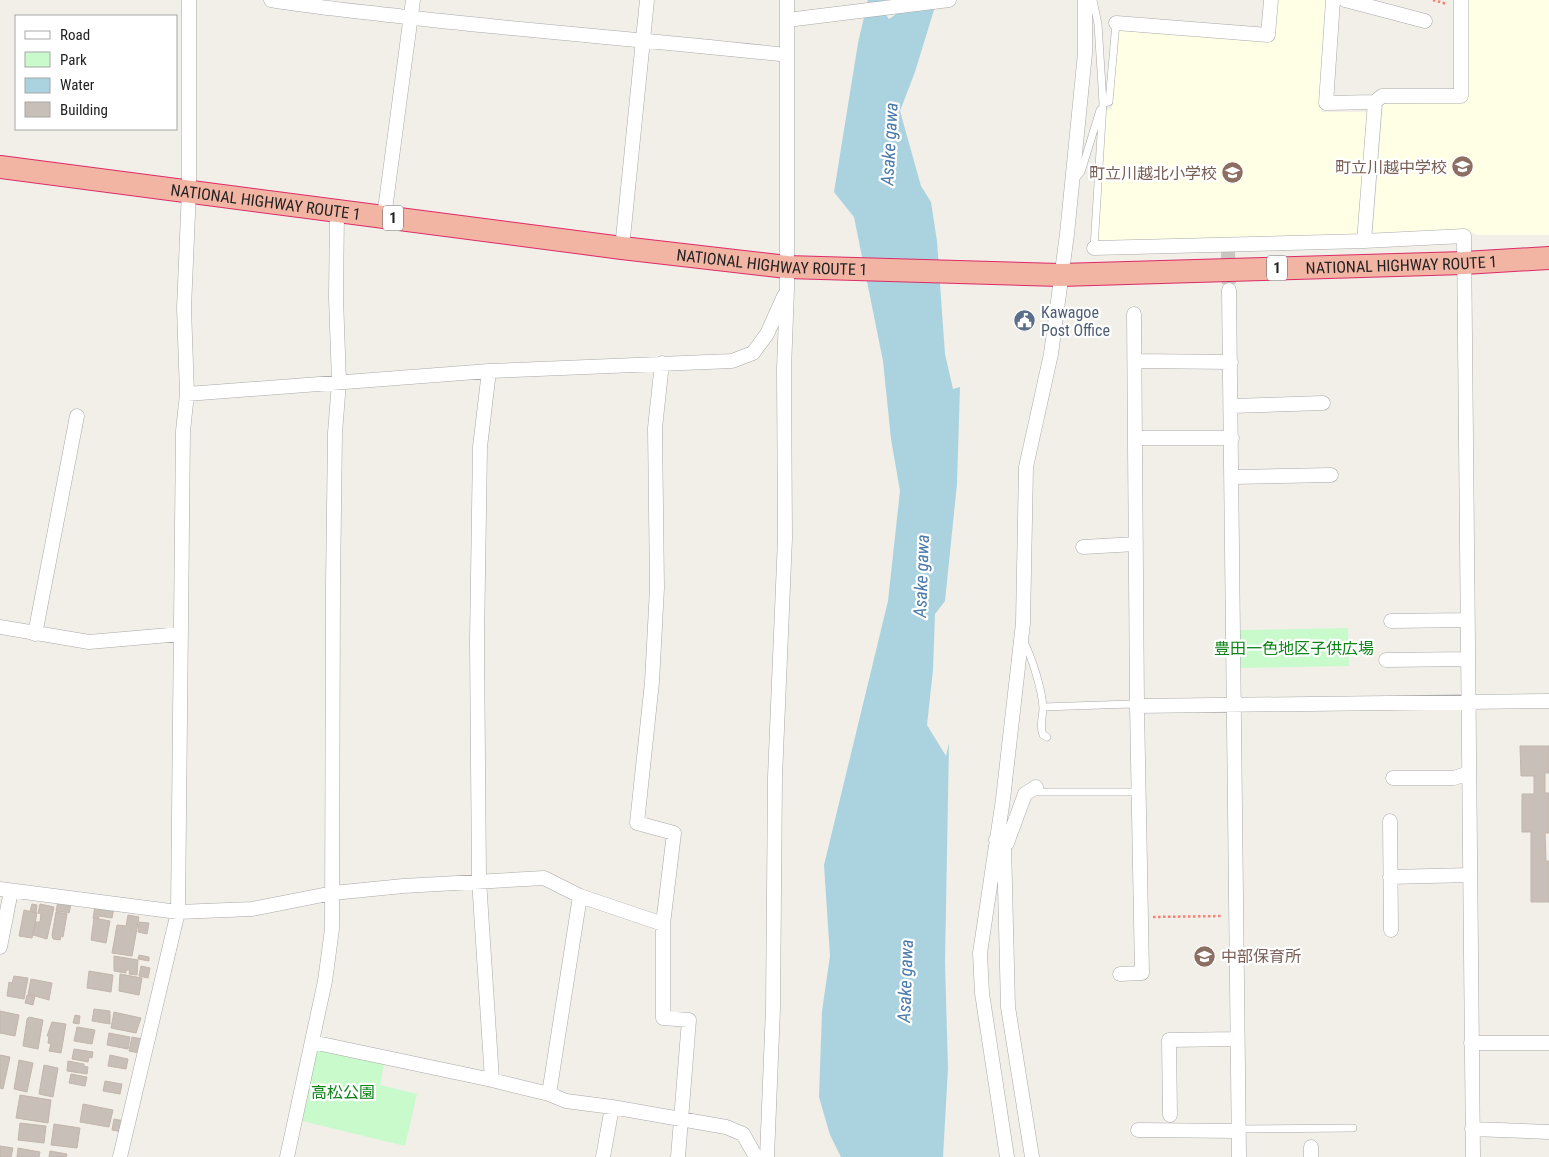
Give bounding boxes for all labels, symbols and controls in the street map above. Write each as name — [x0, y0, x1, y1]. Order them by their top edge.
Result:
legend — [15, 15, 178, 130]
text: Road — [60, 26, 90, 44]
text: Park — [60, 51, 87, 69]
text: Water — [60, 76, 95, 94]
text: Building — [60, 101, 108, 119]
water label: Asake gawa — [876, 102, 902, 187]
school or university icon: 町立川越中学校 — [1451, 155, 1475, 179]
place label: 町立川越中学校 — [1335, 158, 1447, 177]
school or university icon: 町立川越北小学校 — [1221, 161, 1245, 185]
place label: 町立川越北小学校 — [1089, 164, 1217, 183]
street label: NATIONAL HIGHWAY ROUTE 1 — [170, 180, 362, 223]
road number: 1 — [383, 206, 403, 230]
street label: NATIONAL HIGHWAY ROUTE 1 — [676, 245, 868, 279]
street label: NATIONAL HIGHWAY ROUTE 1 — [1305, 252, 1498, 277]
road number: 1 — [1267, 256, 1287, 280]
place label: Kawagoe Post Office — [1041, 303, 1110, 340]
public building icon: Kawagoe Post Office — [1013, 309, 1037, 333]
water label: Asake gawa — [909, 534, 933, 619]
park label: 豊田一色地区子供広場 — [1214, 639, 1374, 658]
water label: Asake gawa — [893, 939, 917, 1024]
school or university icon: 中部保育所 — [1193, 944, 1217, 968]
place label: 中部保育所 — [1221, 947, 1301, 966]
park label: 高松公園 — [311, 1083, 375, 1102]

